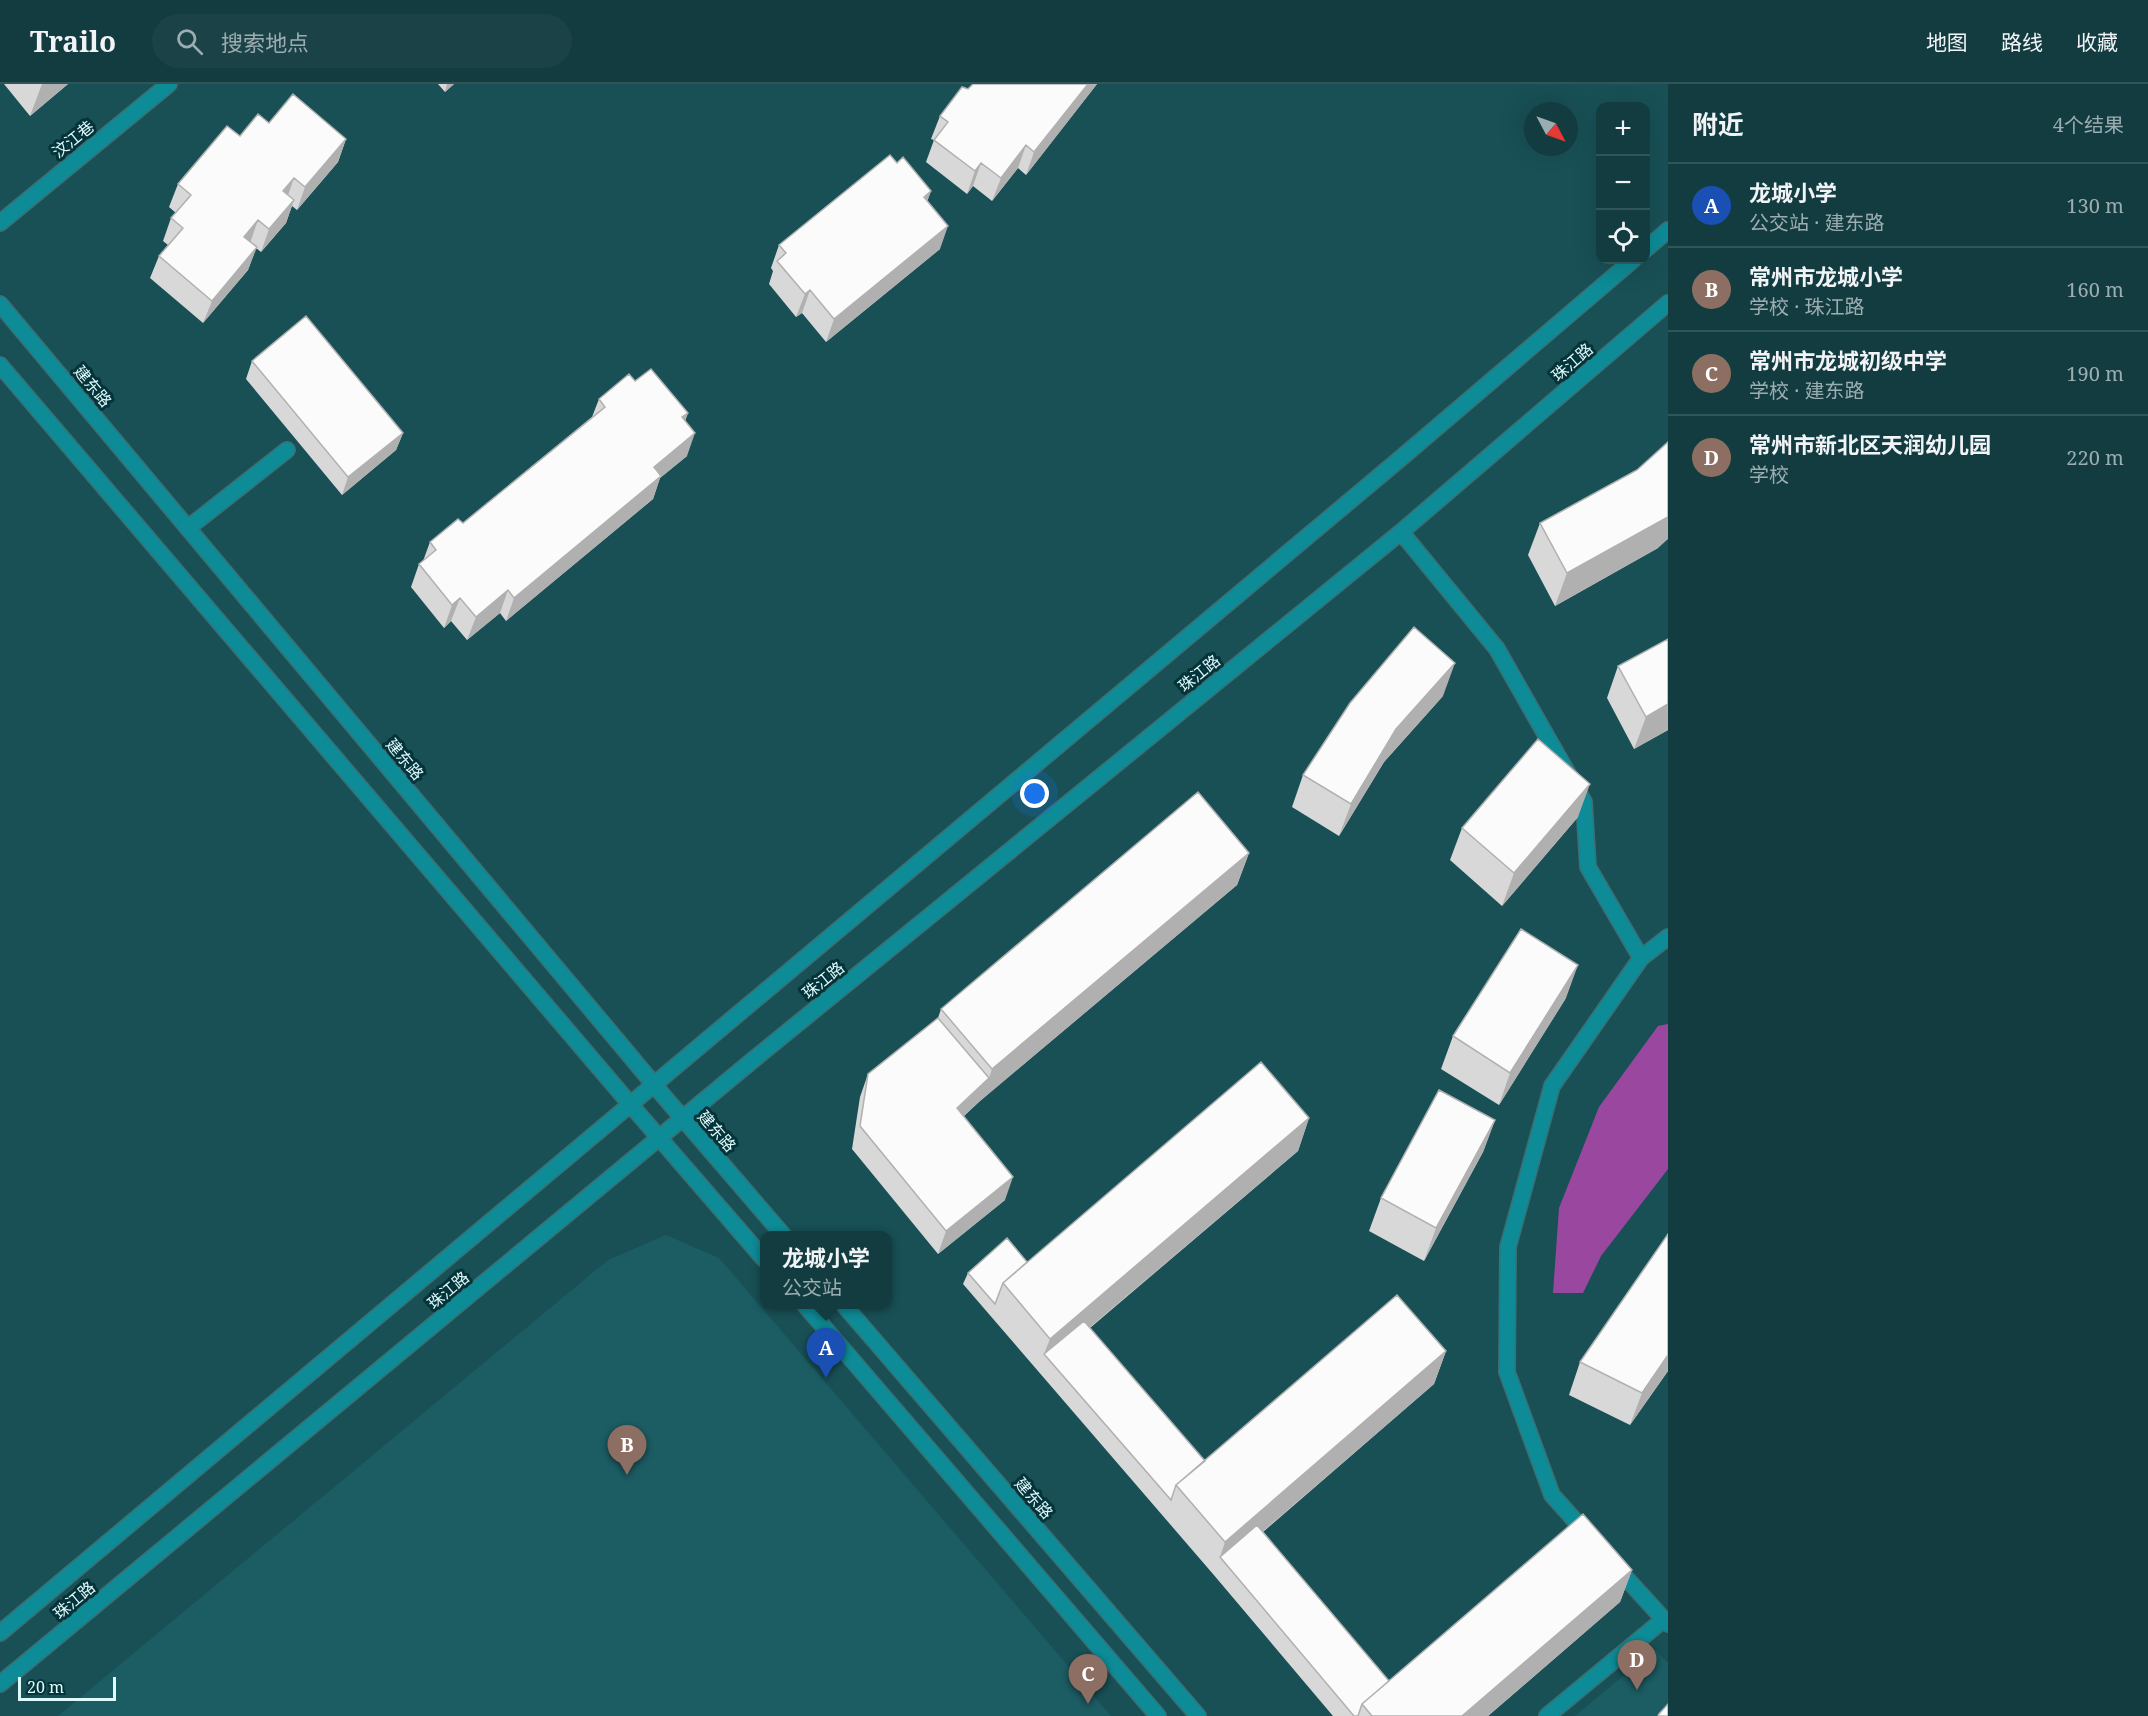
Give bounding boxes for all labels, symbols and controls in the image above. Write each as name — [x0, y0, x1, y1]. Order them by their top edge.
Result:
search box — [152, 14, 572, 68]
text: Trailo — [30, 22, 116, 60]
icon: search — [173, 25, 206, 58]
text: 搜索地点 — [221, 27, 309, 57]
text: 地图 — [1926, 28, 1968, 56]
text: 路线 — [2001, 28, 2043, 56]
text: 收藏 — [2076, 28, 2118, 56]
north arrow — [1524, 102, 1578, 156]
map controls — [1596, 102, 1650, 264]
button: + — [1596, 102, 1650, 156]
text: 附近 — [1692, 106, 1744, 142]
text: 4个结果 — [2053, 111, 2124, 138]
street label: 汶江巷 — [47, 115, 99, 163]
button: − — [1596, 156, 1650, 210]
text: 龙城小学 — [1749, 177, 1837, 207]
text: A — [1704, 192, 1719, 219]
text: 130 m — [2066, 192, 2124, 219]
text: 公交站 · 建东路 — [1749, 209, 1884, 236]
button: locate — [1596, 210, 1650, 264]
text: 常州市龙城小学 — [1749, 261, 1903, 291]
text: B — [1705, 276, 1718, 303]
text: 160 m — [2066, 276, 2124, 303]
text: 学校 · 珠江路 — [1749, 293, 1864, 320]
street label: 珠江路 — [1547, 338, 1597, 386]
text: 常州市龙城初级中学 — [1749, 345, 1947, 375]
text: C — [1705, 360, 1718, 387]
text: 190 m — [2066, 360, 2124, 387]
street label: 建东路 — [69, 361, 117, 411]
text: 学校 · 建东路 — [1749, 377, 1864, 404]
text: 常州市新北区天润幼儿园 — [1749, 429, 1991, 459]
text: D — [1704, 444, 1719, 471]
text: 220 m — [2066, 444, 2124, 471]
text: 学校 — [1749, 461, 1789, 488]
street label: 珠江路 — [1173, 649, 1225, 697]
street label: 建东路 — [381, 734, 429, 784]
your location — [1020, 779, 1049, 808]
street label: 珠江路 — [797, 956, 849, 1004]
street label: 建东路 — [693, 1106, 741, 1156]
popup — [760, 1231, 892, 1309]
text: 龙城小学 — [782, 1242, 870, 1272]
street label: 珠江路 — [423, 1266, 473, 1314]
text: 公交站 — [782, 1274, 842, 1301]
pin: A — [806, 1328, 846, 1378]
pin: B — [608, 1426, 646, 1475]
street label: 建东路 — [1010, 1473, 1058, 1523]
street label: 珠江路 — [49, 1576, 99, 1624]
pin: D — [1618, 1640, 1656, 1690]
pin: C — [1068, 1654, 1108, 1704]
scale bar — [18, 1674, 116, 1702]
text: 20 m — [27, 1676, 64, 1698]

